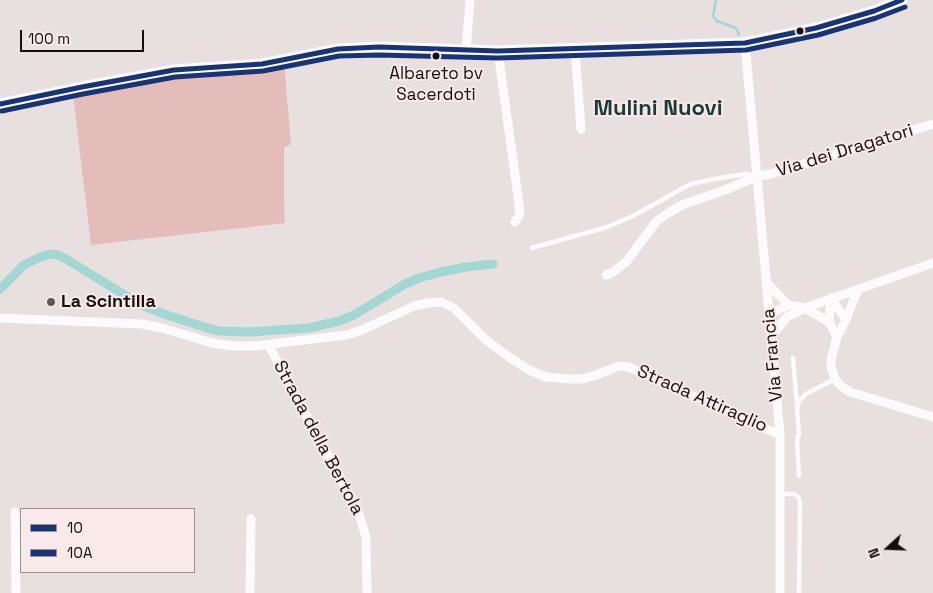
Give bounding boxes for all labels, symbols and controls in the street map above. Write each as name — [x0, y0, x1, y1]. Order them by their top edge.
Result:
scale bar — [22, 20, 146, 52]
unlabelled marker — [795, 26, 805, 36]
text: 100 m — [28, 29, 70, 48]
marker: Albareto bv Sacerdoti — [431, 51, 441, 61]
place label: Albareto bv Sacerdoti — [389, 64, 483, 104]
district label: Mulini Nuovi — [593, 96, 723, 122]
street label: Via dei Dragatori — [774, 120, 916, 182]
place label: La Scintilla — [61, 291, 156, 313]
marker: La Scintilla — [45, 296, 57, 308]
street label: Via Francia — [758, 307, 788, 403]
street label: Strada della Bertola — [268, 357, 368, 519]
street label: Strada Attiraglio — [633, 361, 771, 437]
legend — [20, 508, 195, 573]
text: 10 — [67, 518, 83, 537]
north arrow — [863, 523, 913, 573]
text: 10A — [67, 543, 92, 562]
text: N — [864, 546, 884, 561]

